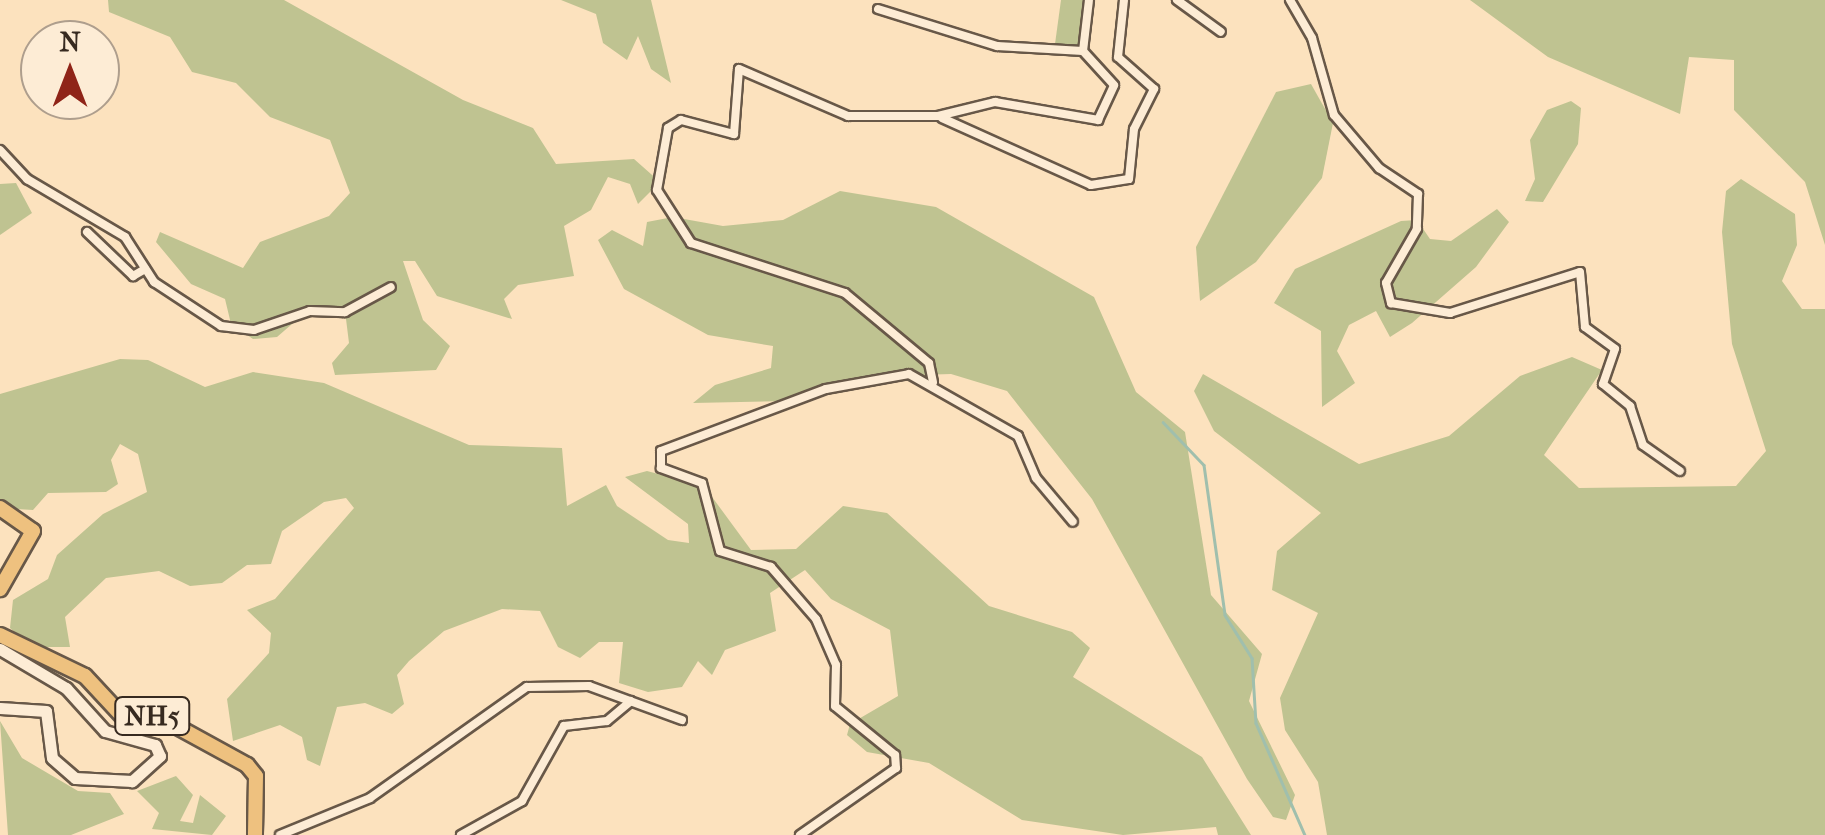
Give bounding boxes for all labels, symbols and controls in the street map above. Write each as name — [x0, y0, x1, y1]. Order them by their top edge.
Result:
north arrow — [20, 20, 120, 120]
text: N — [59, 25, 81, 58]
road number: NH5 — [112, 693, 192, 739]

